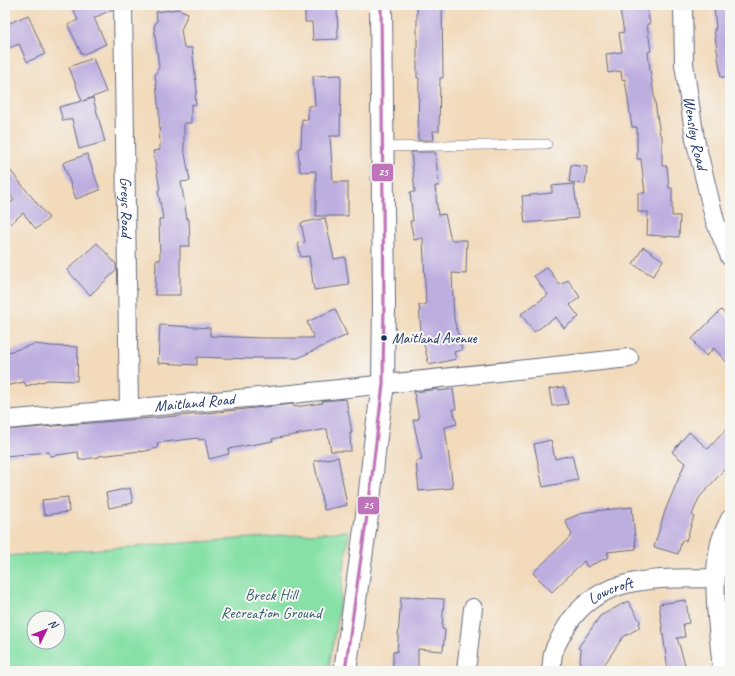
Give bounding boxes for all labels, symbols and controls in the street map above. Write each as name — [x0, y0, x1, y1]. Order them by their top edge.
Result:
street label: Wensley Road — [679, 95, 713, 174]
line badge: 25 — [371, 163, 394, 182]
text: 25 — [378, 165, 389, 179]
street label: Greys Road — [116, 177, 136, 240]
place label: Maitland Avenue — [392, 329, 478, 348]
marker: Maitland Avenue — [379, 333, 389, 343]
street label: Maitland Road — [153, 389, 238, 416]
line badge: 25 — [357, 496, 380, 515]
text: 25 — [363, 498, 374, 512]
street label: Lowcroft — [584, 572, 636, 609]
park label: Breck Hill Recreation Ground — [221, 585, 324, 623]
north arrow — [26, 610, 66, 650]
text: N — [46, 616, 62, 632]

